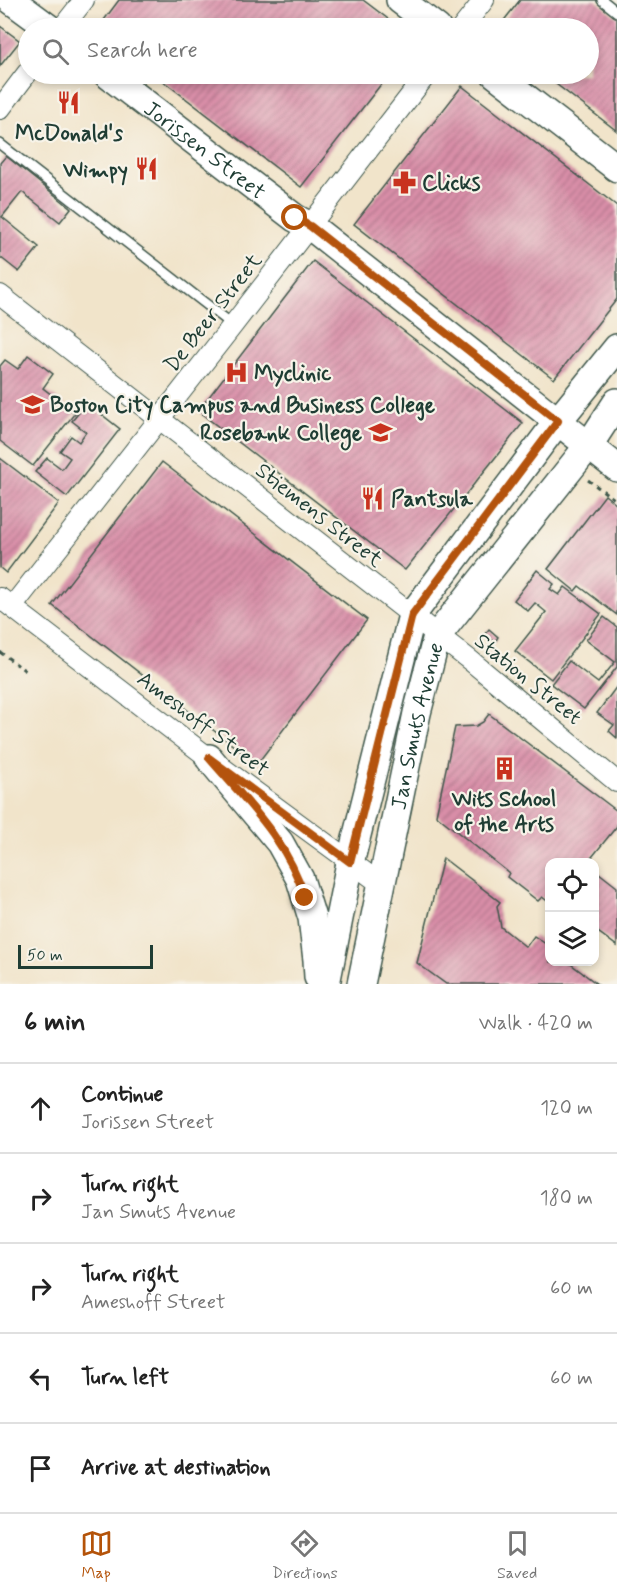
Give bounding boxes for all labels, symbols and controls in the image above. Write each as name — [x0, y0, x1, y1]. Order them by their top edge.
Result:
search box — [18, 18, 599, 84]
icon: search — [39, 35, 72, 68]
text: Search here — [87, 37, 198, 65]
restaurant icon: McDonald's — [56, 90, 82, 116]
street label: Jorissen Street — [138, 95, 271, 207]
place label: McDonald's — [15, 120, 123, 148]
restaurant icon: Wimpy — [133, 156, 159, 182]
place label: Wimpy — [62, 157, 128, 186]
pharmacy icon: Clicks — [391, 169, 417, 195]
place label: Clicks — [422, 170, 481, 198]
route start — [281, 204, 307, 230]
street label: De Beer Street — [158, 248, 269, 378]
hospital icon: Myclinic — [223, 359, 249, 385]
place label: Myclinic — [254, 360, 332, 388]
school or university icon: Boston City Campus and Business College — [19, 391, 45, 417]
place label: Boston City Campus and Business College — [50, 392, 436, 421]
school or university icon: Rosebank College — [367, 419, 393, 445]
place label: Rosebank College — [200, 420, 363, 451]
street label: Stiemens Street — [249, 457, 388, 574]
restaurant icon: Pantsula — [360, 485, 386, 511]
place label: Pantsula — [391, 486, 473, 514]
street label: Station Street — [468, 628, 587, 732]
street label: Jan Smuts Avenue — [385, 640, 451, 812]
street label: Ameshoff Street — [131, 666, 275, 784]
building icon: Wits School of the Arts — [491, 756, 517, 782]
place label: Wits School of the Arts — [451, 786, 556, 839]
map controls — [545, 858, 599, 966]
button: locate — [545, 858, 599, 912]
route end — [291, 884, 317, 910]
button: layers — [545, 912, 599, 966]
scale bar — [18, 942, 153, 970]
text: 50 m — [27, 945, 63, 966]
text: 6 min — [24, 1006, 86, 1040]
text: Walk · 420 m — [479, 1010, 593, 1037]
text: Continue — [81, 1081, 163, 1109]
icon: ahead — [24, 1092, 57, 1125]
text: 120 m — [540, 1095, 593, 1122]
text: Jorissen Street — [81, 1109, 214, 1136]
text: Turn right — [81, 1171, 179, 1199]
icon: right — [24, 1182, 57, 1215]
text: 180 m — [540, 1185, 593, 1212]
text: Jan Smuts Avenue — [81, 1199, 236, 1226]
text: Turn right — [81, 1261, 179, 1289]
icon: right — [24, 1272, 57, 1305]
text: 60 m — [550, 1275, 593, 1302]
text: Ameshoff Street — [81, 1289, 225, 1316]
icon: left — [24, 1362, 57, 1395]
text: Turn left — [81, 1364, 169, 1392]
text: 60 m — [550, 1365, 593, 1392]
icon: arrive — [24, 1452, 57, 1485]
text: Arrive at destination — [81, 1454, 271, 1482]
tab: Map — [80, 1527, 113, 1584]
tab: Directions — [272, 1527, 338, 1584]
tab: Saved — [497, 1527, 537, 1584]

